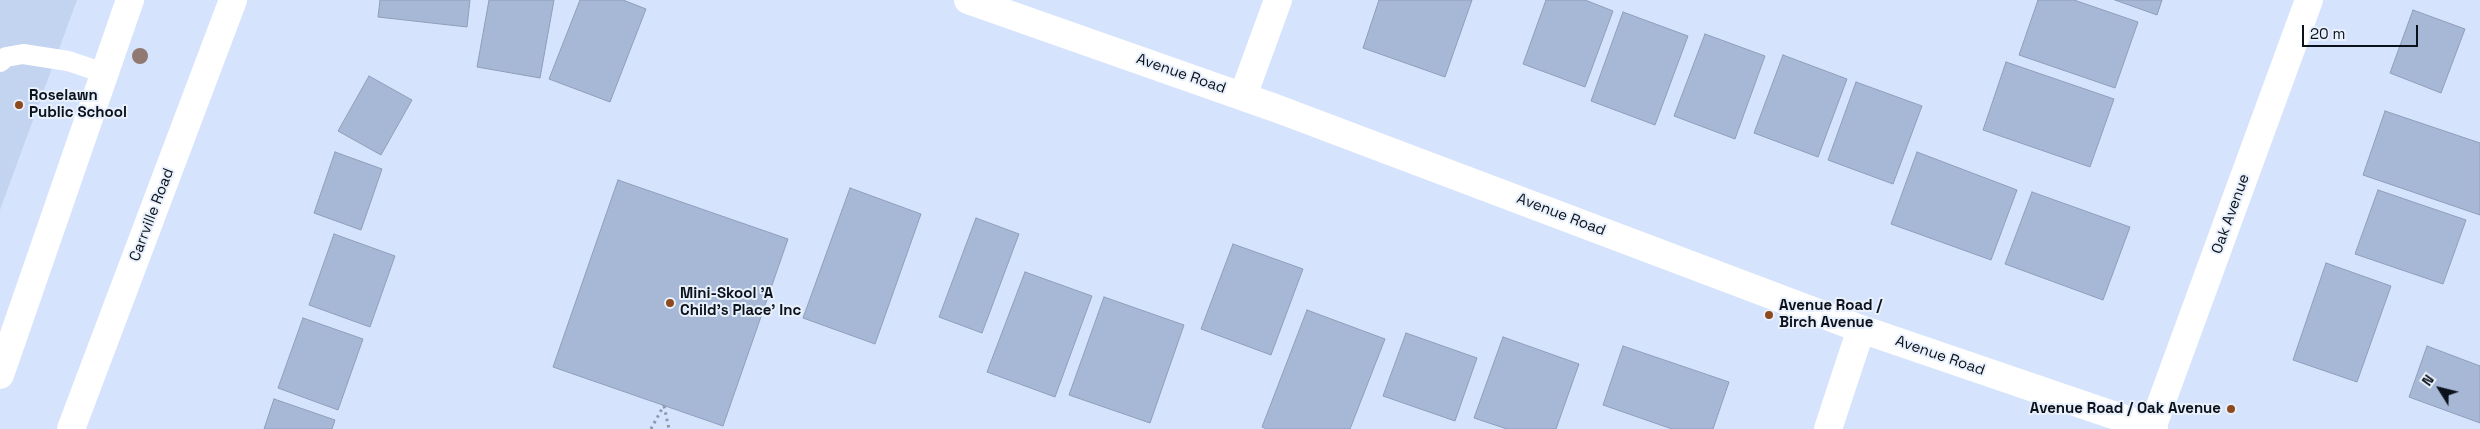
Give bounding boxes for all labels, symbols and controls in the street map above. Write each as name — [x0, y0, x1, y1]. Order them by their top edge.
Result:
scale bar — [2305, 15, 2421, 47]
text: 20 m — [2310, 24, 2345, 43]
street label: Avenue Road — [1134, 50, 1228, 98]
place label: Roselawn Public School — [29, 87, 127, 122]
marker: Roselawn Public School — [13, 99, 25, 111]
street label: Carrville Road — [126, 166, 178, 264]
street label: Oak Avenue — [2208, 172, 2254, 256]
street label: Avenue Road — [1514, 190, 1608, 240]
place label: Mini-Skool 'A Child's Place' Inc — [680, 285, 801, 320]
marker: Mini-Skool 'A Child's Place' Inc — [664, 297, 676, 309]
place label: Avenue Road / Birch Avenue — [1779, 297, 1882, 332]
marker: Avenue Road / Birch Avenue — [1763, 309, 1775, 321]
street label: Avenue Road — [1893, 332, 1987, 380]
north arrow — [2415, 364, 2465, 414]
text: N — [2418, 371, 2438, 389]
place label: Avenue Road / Oak Avenue — [2030, 400, 2221, 418]
marker: Avenue Road / Oak Avenue — [2225, 403, 2237, 415]

